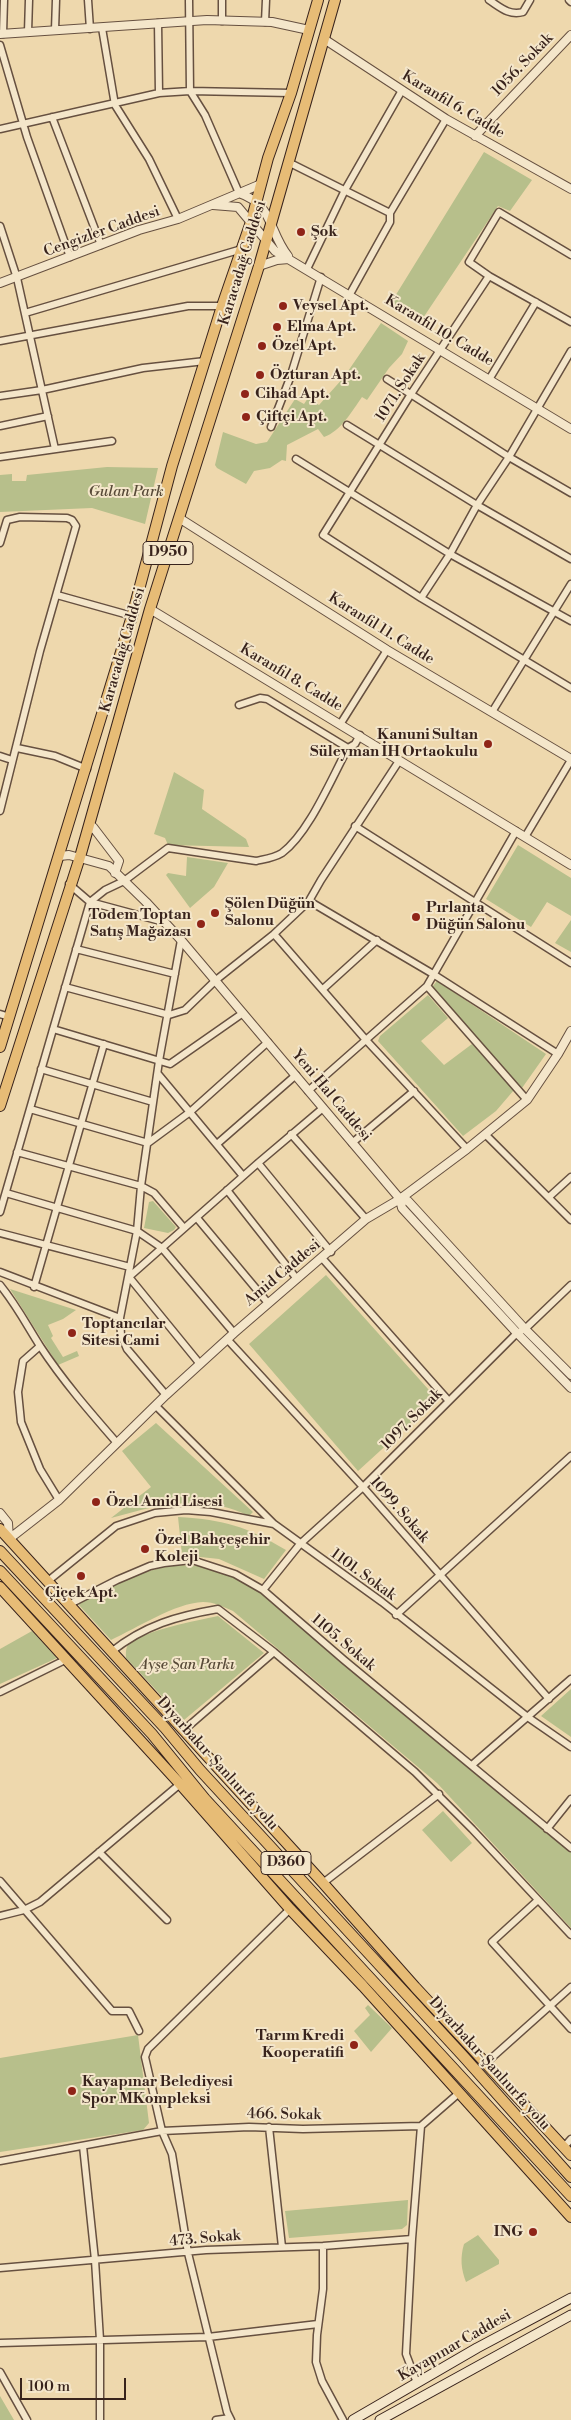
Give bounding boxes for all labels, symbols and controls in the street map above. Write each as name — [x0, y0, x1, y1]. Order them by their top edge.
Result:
street label: 1056. Sokak — [489, 30, 557, 100]
street label: Karanfil 6. Cadde — [398, 67, 508, 143]
street label: Karacadağ Caddesi — [215, 199, 271, 327]
street label: Cengizler Caddesi — [41, 203, 163, 261]
place label: Şok — [311, 223, 338, 241]
marker: Şok — [295, 226, 307, 238]
street label: Karanfil 10. Cadde — [381, 291, 497, 371]
place label: Veysel Apt. — [293, 297, 369, 315]
marker: Veysel Apt. — [277, 300, 289, 312]
place label: Elma Apt. — [287, 318, 356, 336]
marker: Elma Apt. — [271, 321, 283, 333]
place label: Özel Apt. — [272, 337, 336, 355]
marker: Özel Apt. — [256, 340, 268, 352]
street label: 1071. Sokak — [372, 350, 430, 426]
place label: Özturan Apt. — [270, 366, 361, 384]
marker: Özturan Apt. — [254, 369, 266, 381]
place label: Cihad Apt. — [255, 385, 329, 403]
marker: Cihad Apt. — [239, 388, 251, 400]
place label: Çiftçi Apt. — [256, 408, 327, 426]
marker: Çiftçi Apt. — [240, 411, 252, 423]
park label: Gulan Park — [88, 483, 164, 501]
road number: D950 — [143, 542, 193, 564]
street label: Karacadağ Caddesi — [97, 585, 149, 715]
street label: Karanfil 11. Cadde — [325, 589, 437, 669]
street label: Karanfil 8. Cadde — [236, 640, 346, 716]
place label: Kanuni Sultan Süleyman İH Ortaokulu — [310, 726, 478, 761]
marker: Kanuni Sultan Süleyman İH Ortaokulu — [482, 738, 494, 750]
place label: Şölen Düğün Salonu — [225, 895, 315, 930]
place label: Pırlanta Düğün Salonu — [426, 899, 525, 934]
place label: Todem Toptan Satış Mağazası — [88, 906, 191, 941]
marker: Şölen Düğün Salonu — [209, 907, 221, 919]
marker: Pırlanta Düğün Salonu — [410, 911, 422, 923]
marker: Todem Toptan Satış Mağazası — [195, 918, 207, 930]
street label: Yeni Hal Caddesi — [287, 1046, 375, 1146]
street label: Amid Caddesi — [241, 1236, 325, 1310]
place label: Toptancılar Sitesi Cami — [82, 1315, 166, 1350]
marker: Toptancılar Sitesi Cami — [66, 1327, 78, 1339]
street label: 1097. Sokak — [378, 1386, 446, 1454]
street label: 1099. Sokak — [366, 1473, 432, 1547]
place label: Özel Amid Lisesi — [106, 1493, 223, 1511]
marker: Özel Amid Lisesi — [90, 1496, 102, 1508]
place label: Özel Bahçeşehir Koleji — [155, 1531, 271, 1566]
marker: Özel Bahçeşehir Koleji — [139, 1543, 151, 1555]
street label: 1101. Sokak — [327, 1545, 399, 1605]
marker: Çiçek Apt. — [75, 1570, 87, 1582]
place label: Çiçek Apt. — [45, 1584, 117, 1602]
street label: 1105. Sokak — [307, 1611, 379, 1675]
park label: Ayşe Şan Parkı — [139, 1656, 235, 1674]
street label: Diyarbakır-Şanlıurfa yolu — [152, 1694, 282, 1834]
road number: D360 — [261, 1852, 311, 1875]
street label: Diyarbakır-Şanlıurfa yolu — [424, 1994, 554, 2134]
place label: Tarım Kredi Kooperatifi — [256, 2027, 344, 2062]
marker: Tarım Kredi Kooperatifi — [348, 2039, 360, 2051]
place label: Kayapınar Belediyesi Spor MKompleksi — [82, 2073, 233, 2108]
marker: Kayapınar Belediyesi Spor MKompleksi — [66, 2085, 78, 2097]
street label: 466. Sokak — [247, 2105, 321, 2125]
place label: ING — [494, 2223, 523, 2241]
marker: ING — [527, 2226, 539, 2238]
street label: 473. Sokak — [169, 2227, 241, 2251]
street label: Kayapınar Caddesi — [395, 2306, 515, 2386]
scale bar — [22, 2368, 129, 2400]
text: 100 m — [28, 2377, 70, 2396]

